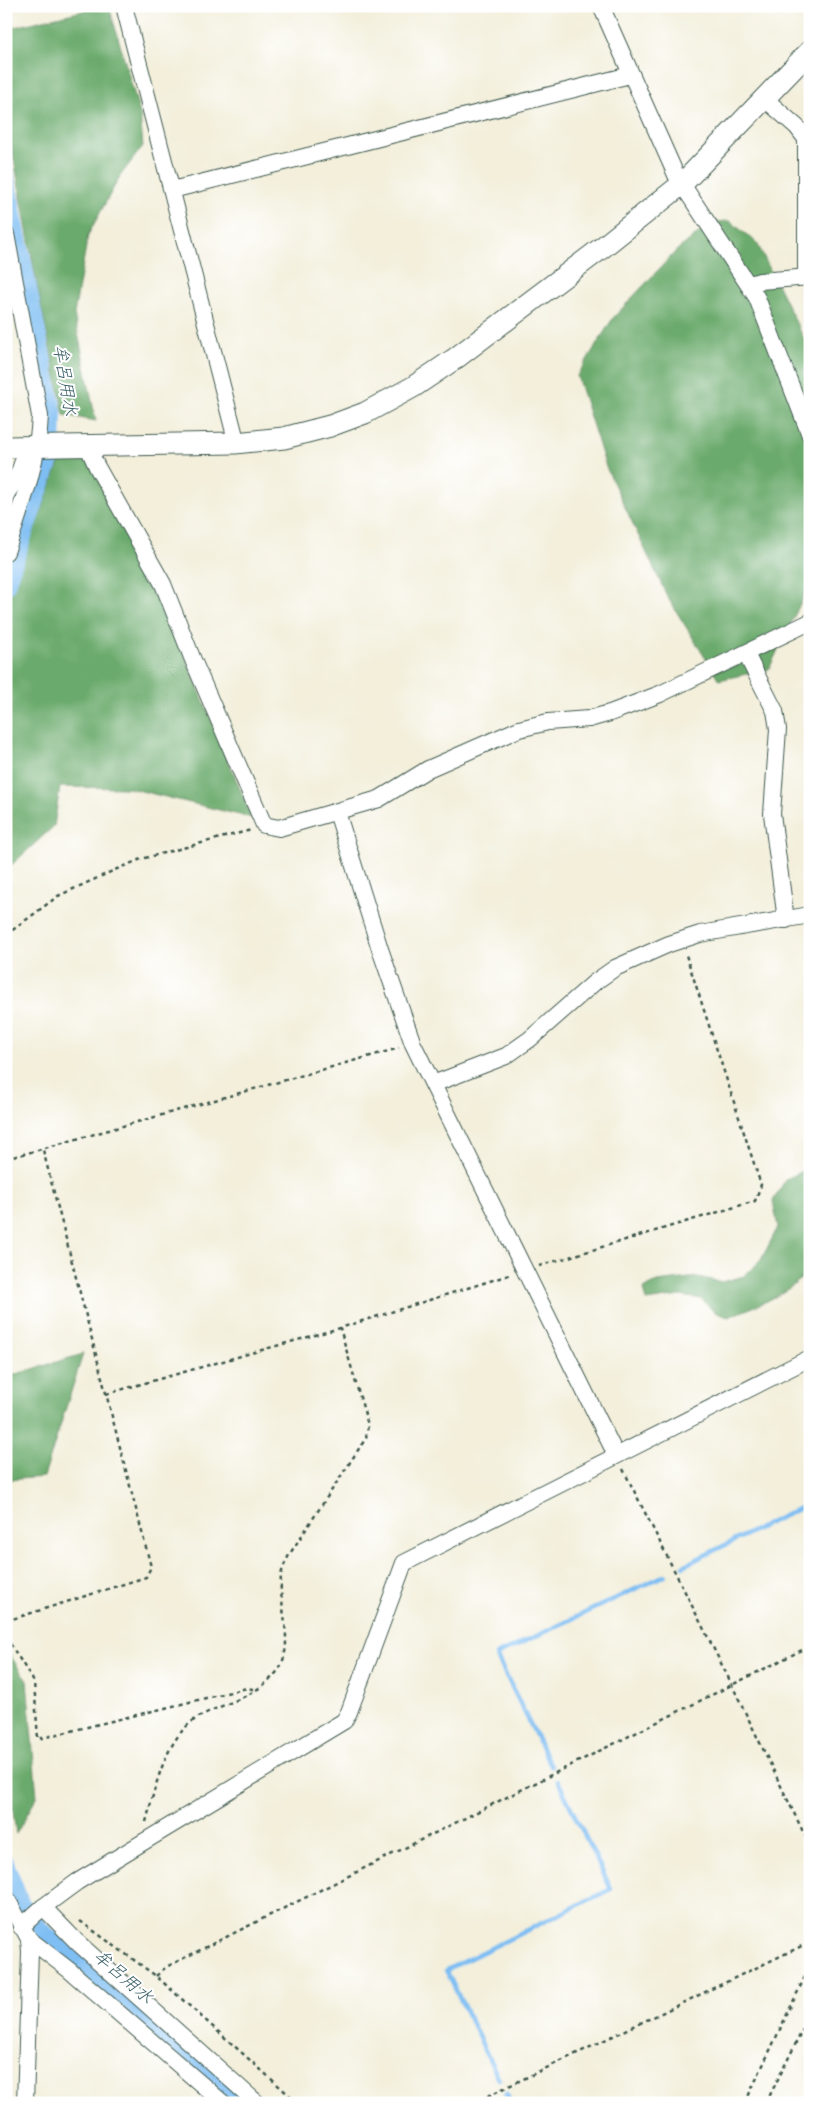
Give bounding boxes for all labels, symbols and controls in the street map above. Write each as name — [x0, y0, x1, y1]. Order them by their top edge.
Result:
water label: 牟呂用水 — [49, 343, 83, 417]
water label: 牟呂用水 — [89, 1944, 159, 2008]

